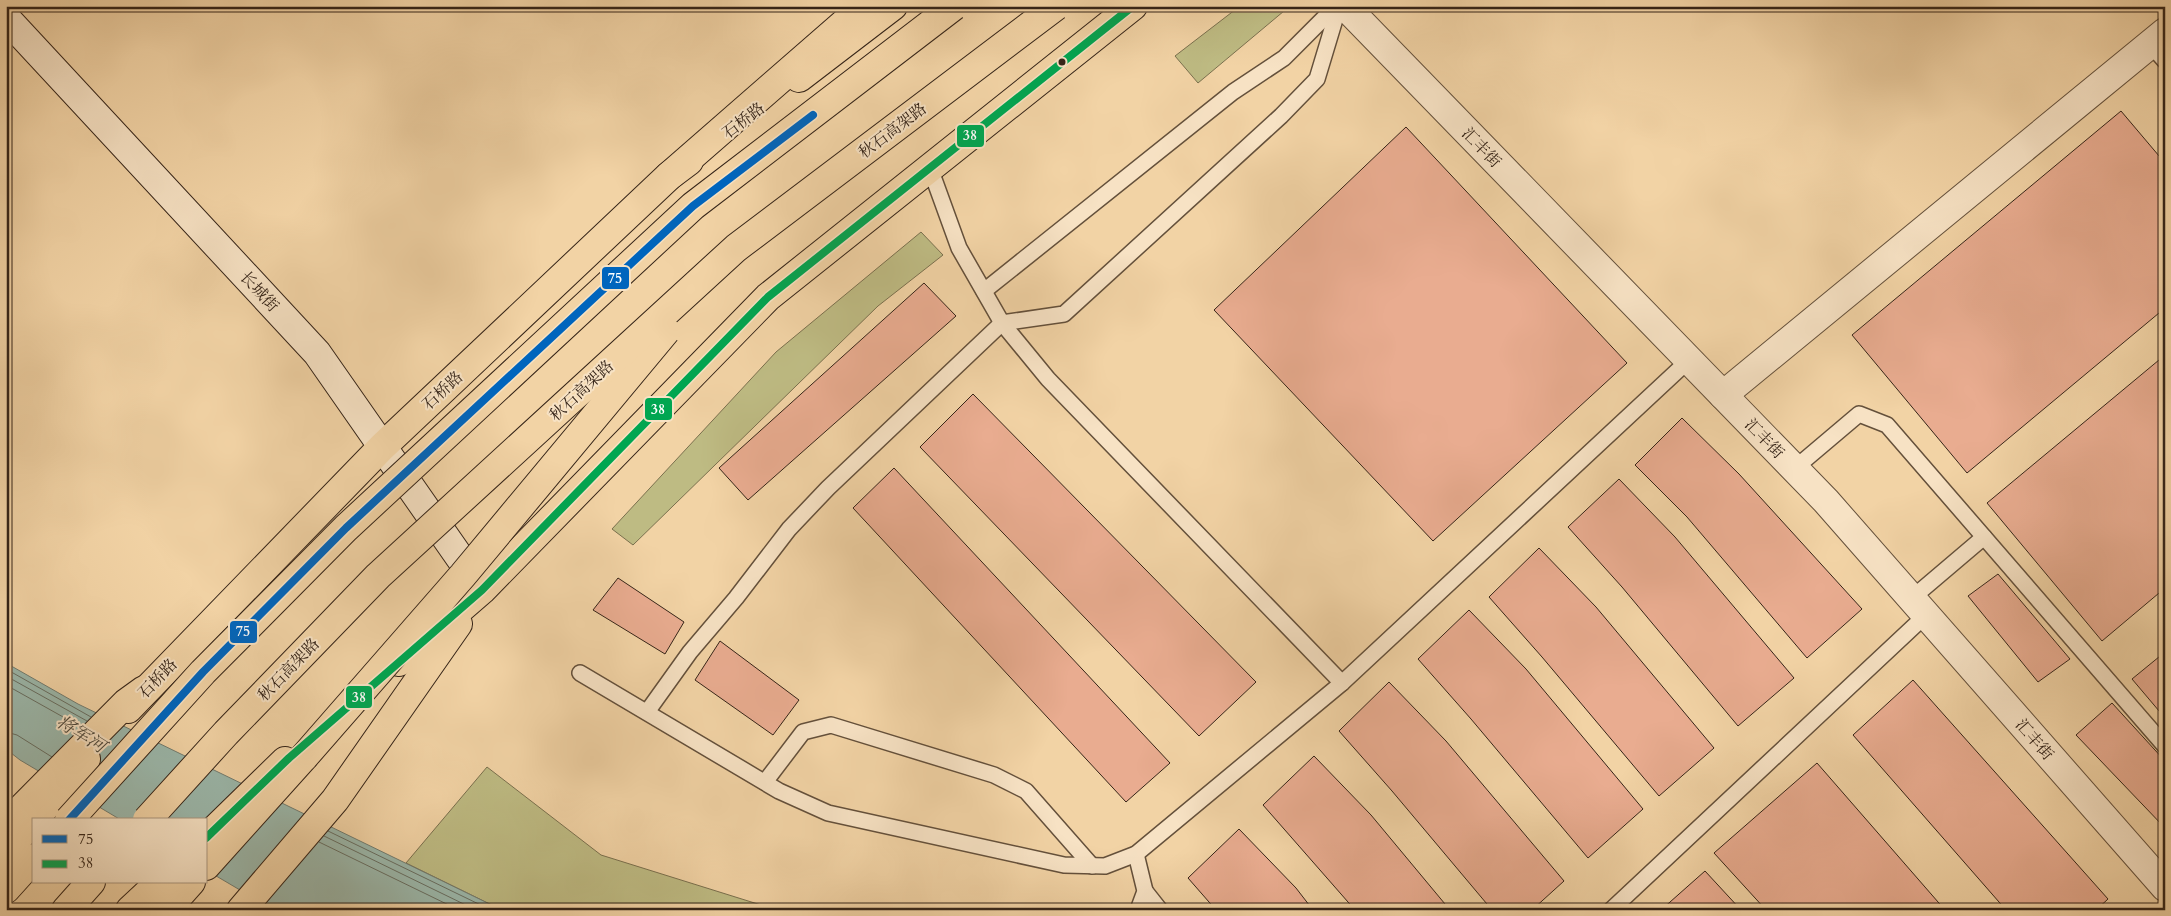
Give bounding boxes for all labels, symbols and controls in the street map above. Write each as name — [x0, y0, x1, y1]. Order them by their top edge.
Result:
unlabelled marker — [1057, 57, 1067, 67]
street label: 石桥路 — [718, 98, 769, 144]
street label: 秋石高架路 — [854, 98, 931, 164]
street label: 汇丰街 — [1457, 123, 1506, 173]
line badge: 38 — [956, 124, 985, 148]
text: 38 — [963, 126, 977, 145]
line badge: 75 — [601, 266, 630, 290]
street label: 长城街 — [235, 267, 284, 317]
text: 75 — [608, 269, 622, 288]
street label: 秋石高架路 — [545, 355, 618, 426]
street label: 石桥路 — [418, 366, 468, 415]
line badge: 38 — [644, 397, 673, 421]
text: 38 — [651, 400, 665, 419]
street label: 汇丰街 — [1740, 414, 1789, 464]
line badge: 75 — [229, 620, 258, 644]
text: 75 — [236, 622, 250, 641]
street label: 秋石高架路 — [253, 633, 324, 706]
street label: 石桥路 — [133, 654, 182, 704]
line badge: 38 — [345, 685, 373, 709]
text: 38 — [352, 688, 366, 707]
water label: 将军河 — [51, 710, 113, 761]
street label: 汇丰街 — [2010, 714, 2058, 765]
legend — [32, 818, 208, 884]
text: 75 — [78, 829, 93, 849]
text: 38 — [78, 853, 93, 873]

